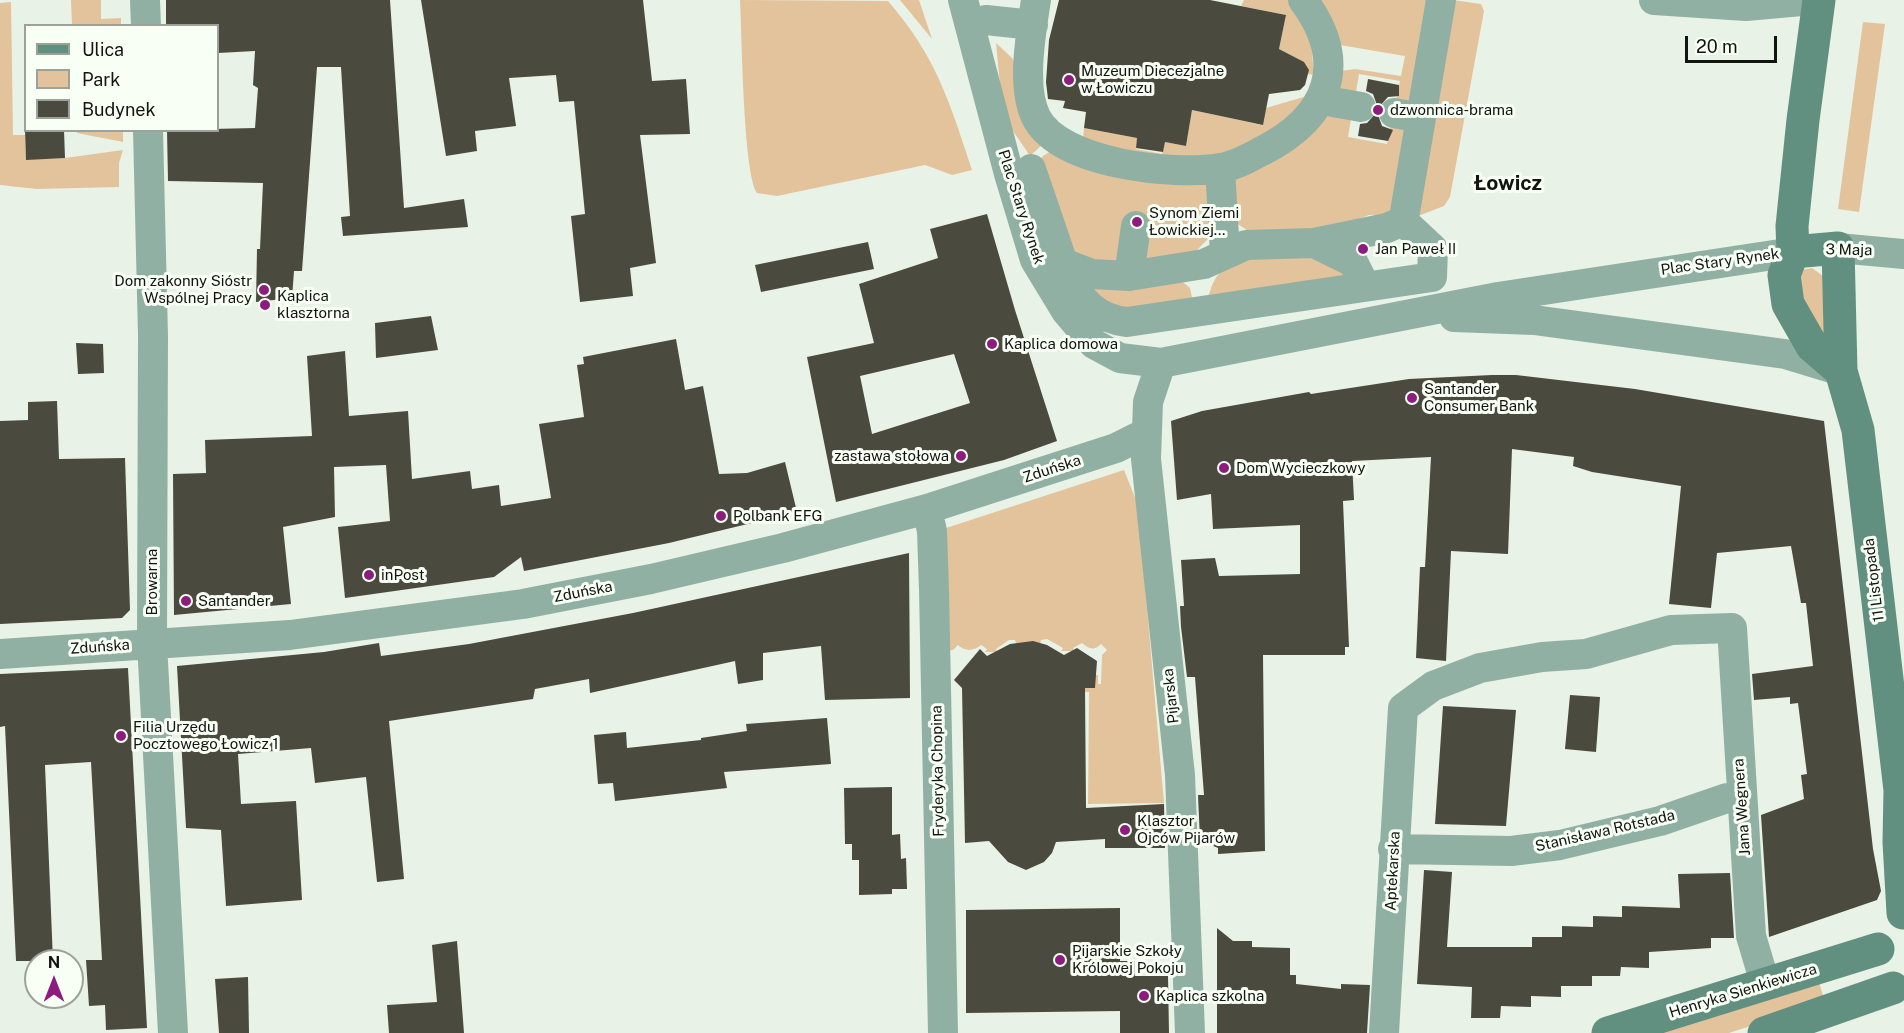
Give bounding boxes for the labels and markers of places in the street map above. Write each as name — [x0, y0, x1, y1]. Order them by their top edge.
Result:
place label: Muzeum Diecezjalne w Łowiczu — [1081, 62, 1224, 97]
marker: Muzeum Diecezjalne w Łowiczu — [1062, 73, 1076, 87]
place label: dzwonnica-brama — [1390, 101, 1513, 119]
marker: dzwonnica-brama — [1371, 103, 1385, 117]
place label: Synom Ziemi Łowickiej... — [1149, 204, 1239, 239]
marker: Synom Ziemi Łowickiej... — [1130, 215, 1144, 229]
place label: Jan Paweł II — [1375, 240, 1456, 258]
marker: Jan Paweł II — [1356, 242, 1370, 256]
place label: Dom zakonny Sióstr Wspólnej Pracy — [114, 272, 252, 307]
marker: Dom zakonny Sióstr Wspólnej Pracy — [257, 283, 271, 297]
place label: Kaplica klasztorna — [277, 287, 350, 322]
marker: Kaplica klasztorna — [258, 298, 272, 312]
place label: Kaplica domowa — [1004, 335, 1118, 353]
marker: Kaplica domowa — [985, 337, 999, 351]
place label: Santander Consumer Bank — [1424, 380, 1534, 415]
marker: Santander Consumer Bank — [1405, 391, 1419, 405]
place label: zastawa stołowa — [834, 447, 949, 465]
marker: zastawa stołowa — [954, 449, 968, 463]
place label: Dom Wycieczkowy — [1236, 459, 1365, 477]
marker: Dom Wycieczkowy — [1217, 461, 1231, 475]
place label: Polbank EFG — [733, 507, 823, 525]
marker: Polbank EFG — [714, 509, 728, 523]
place label: inPost — [381, 566, 425, 584]
marker: inPost — [362, 568, 376, 582]
place label: Santander — [198, 592, 271, 610]
marker: Santander — [179, 594, 193, 608]
place label: Filia Urzędu Pocztowego Łowicz 1 — [133, 718, 279, 753]
marker: Filia Urzędu Pocztowego Łowicz 1 — [114, 729, 128, 743]
place label: Klasztor Ojców Pijarów — [1137, 812, 1235, 847]
marker: Klasztor Ojców Pijarów — [1118, 823, 1132, 837]
place label: Pijarskie Szkoły Królowej Pokoju — [1072, 942, 1184, 977]
marker: Pijarskie Szkoły Królowej Pokoju — [1053, 953, 1067, 967]
place label: Kaplica szkolna — [1156, 987, 1264, 1005]
marker: Kaplica szkolna — [1137, 989, 1151, 1003]

